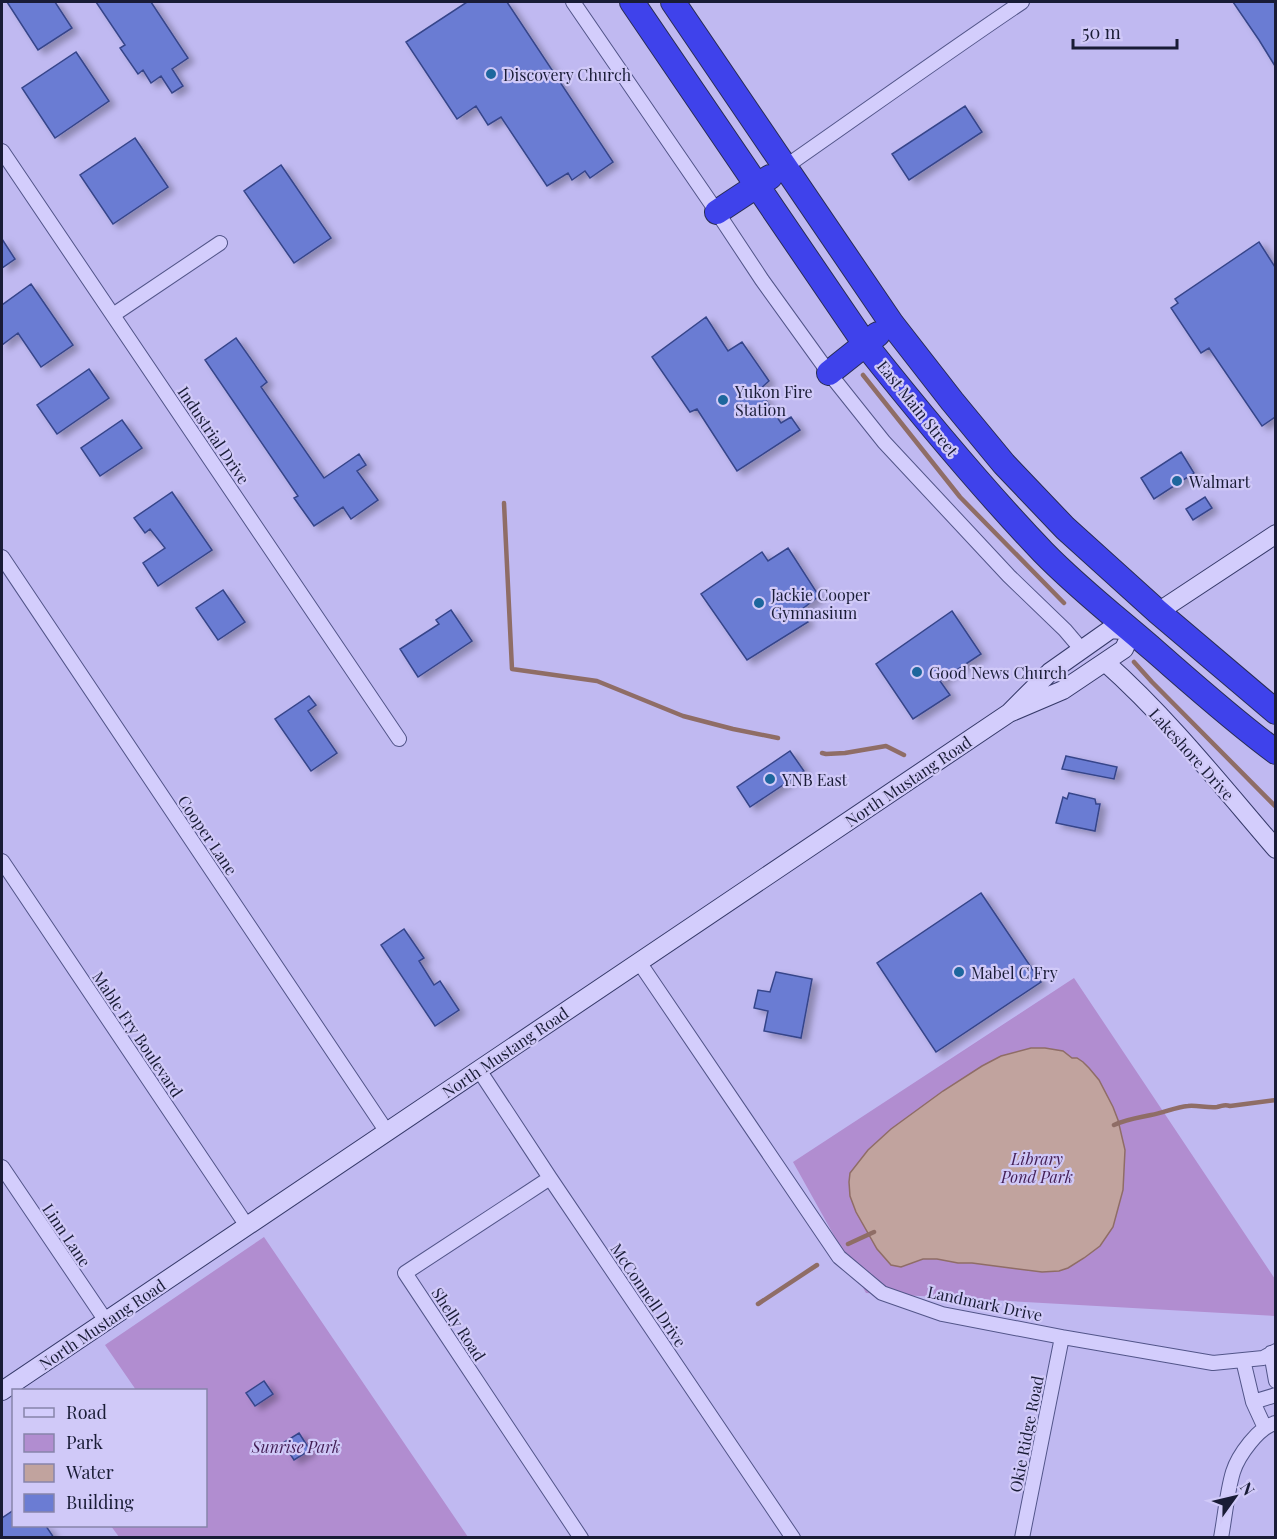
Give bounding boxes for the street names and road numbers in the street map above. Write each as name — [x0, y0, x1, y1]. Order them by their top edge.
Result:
street label: East Main Street — [873, 356, 963, 460]
street label: Industrial Drive — [173, 382, 255, 488]
street label: Lakeshore Drive — [1145, 703, 1239, 805]
street label: North Mustang Road — [841, 731, 975, 831]
street label: Cooper Lane — [174, 791, 242, 879]
street label: Mable Fry Boulevard — [88, 967, 188, 1101]
street label: North Mustang Road — [438, 1002, 572, 1102]
street label: Linn Lane — [38, 1199, 96, 1271]
street label: McConnell Drive — [607, 1239, 691, 1351]
street label: North Mustang Road — [35, 1274, 169, 1374]
street label: Landmark Drive — [926, 1281, 1044, 1325]
street label: Shelly Road — [427, 1283, 491, 1365]
street label: Okie Ridge Road — [1004, 1374, 1048, 1494]

